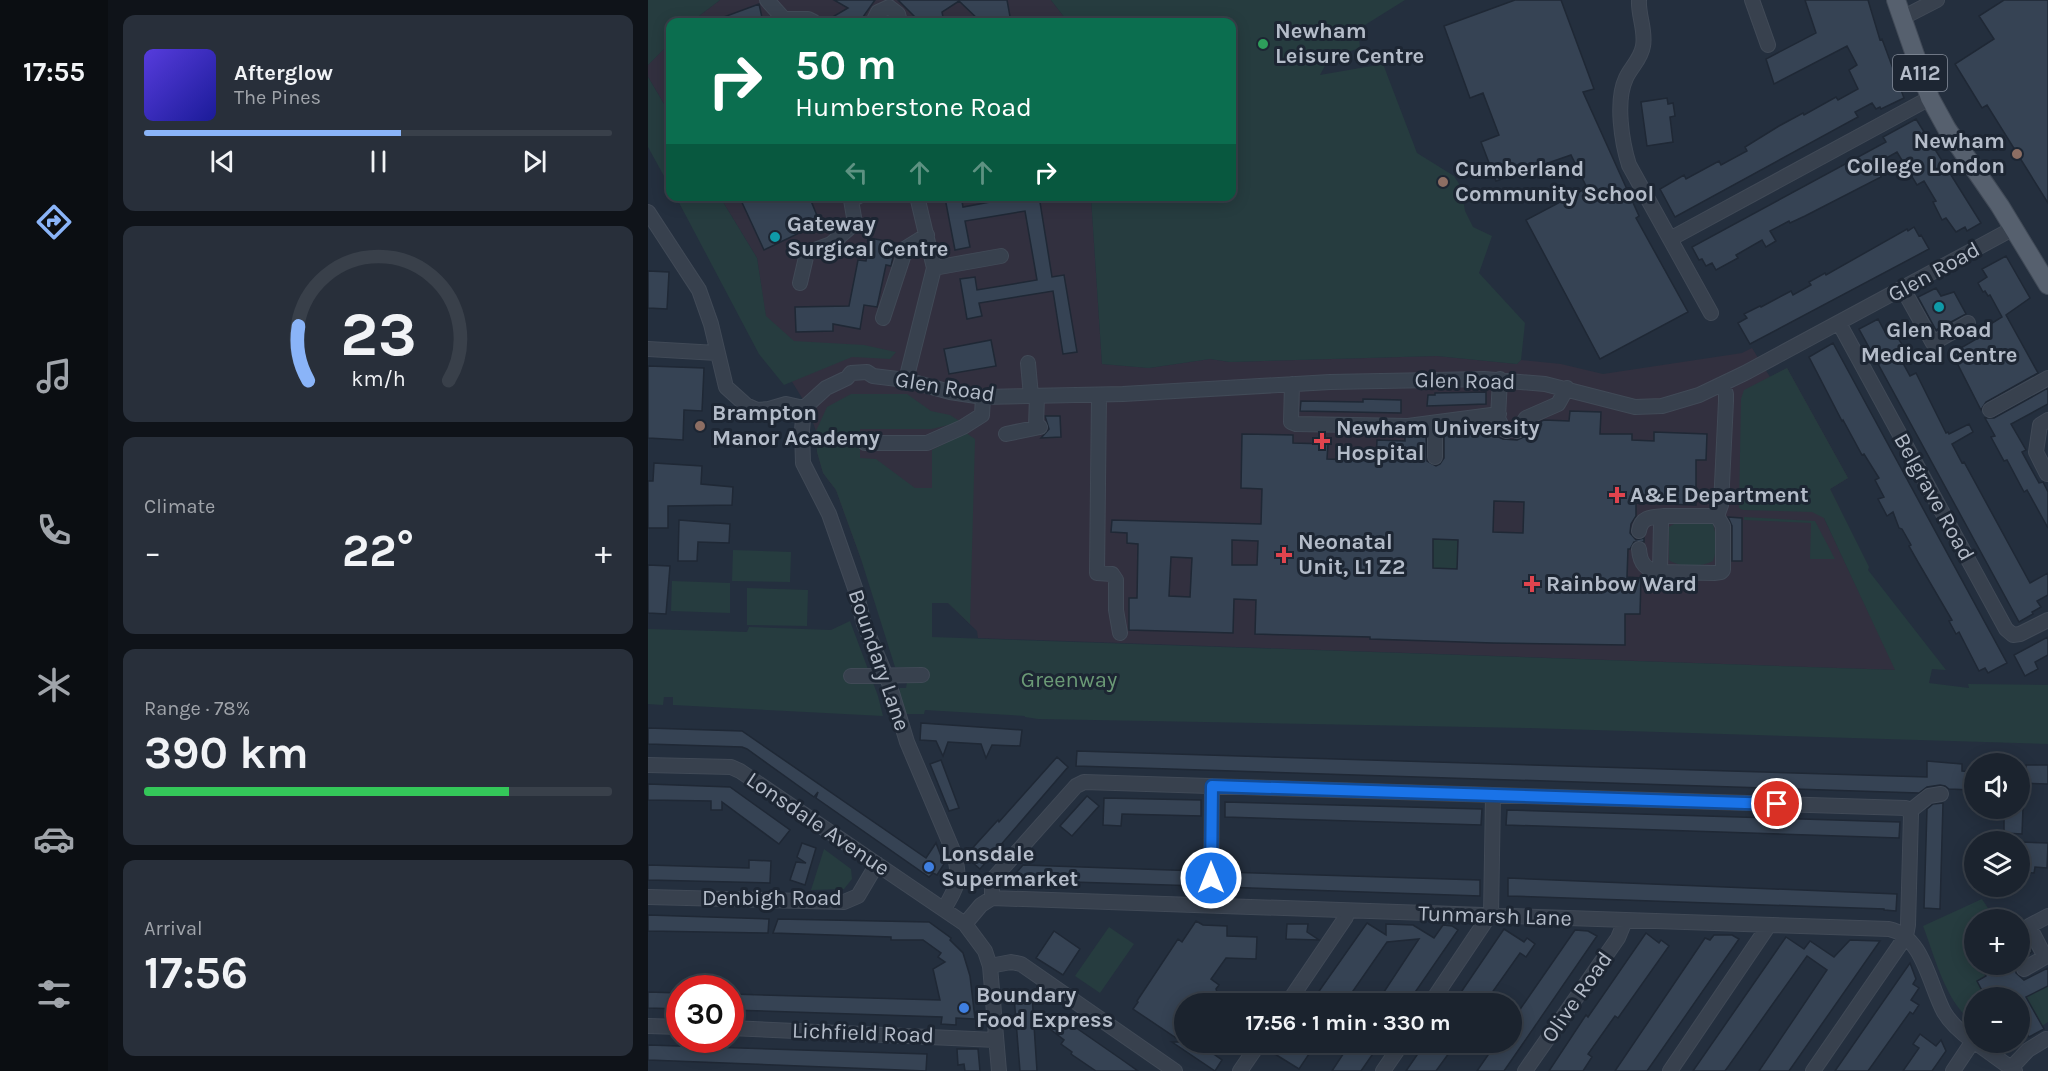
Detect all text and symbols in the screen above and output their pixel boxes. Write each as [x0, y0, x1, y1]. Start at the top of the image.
place label: Newham Leisure Centre [1275, 18, 1424, 69]
marker: Newham Leisure Centre [1256, 37, 1270, 51]
text: 50 m [795, 40, 897, 90]
icon: right [696, 42, 774, 120]
road number: A112 [1893, 55, 1947, 91]
text: 17:55 [23, 56, 85, 88]
text: Afterglow [234, 60, 333, 86]
text: The Pines [234, 86, 321, 109]
text: Humberstone Road [795, 91, 1032, 123]
place label: Newham College London [1847, 128, 2005, 179]
icon: previous [206, 145, 239, 178]
icon: pause [362, 145, 395, 178]
icon: next [518, 145, 551, 178]
marker: Newham College London [2010, 147, 2024, 161]
icon: left [840, 156, 873, 189]
icon: ahead [903, 156, 936, 189]
icon: ahead [966, 156, 999, 189]
icon: right [1029, 156, 1062, 189]
place label: Cumberland Community School [1455, 156, 1654, 207]
marker: Cumberland Community School [1436, 175, 1450, 189]
icon: directions [33, 201, 75, 243]
place label: Gateway Surgical Centre [787, 211, 948, 262]
marker: Gateway Surgical Centre [768, 230, 782, 244]
street label: Glen Road [1884, 236, 1984, 308]
text: 23 [340, 298, 416, 371]
marker: Glen Road Medical Centre [1932, 300, 1946, 314]
place label: Glen Road Medical Centre [1861, 317, 2017, 368]
icon: music [33, 355, 75, 397]
street label: Glen Road [893, 366, 997, 408]
text: km/h [351, 367, 405, 392]
street label: Glen Road [1414, 367, 1516, 395]
place label: Brampton Manor Academy [712, 400, 880, 451]
place label: Newham University Hospital [1336, 415, 1540, 466]
marker: Brampton Manor Academy [693, 419, 707, 433]
street label: Belgrave Road [1888, 429, 1980, 565]
marker: Newham University Hospital [1313, 432, 1331, 450]
place label: A&E Department [1630, 482, 1809, 508]
marker: A&E Department [1608, 486, 1626, 504]
text: Climate [144, 495, 215, 518]
icon: phone [33, 509, 75, 551]
text: 22° [342, 525, 414, 577]
place label: Neonatal Unit, L1 Z2 [1298, 529, 1405, 580]
text: − [144, 533, 161, 571]
text: + [595, 533, 612, 571]
marker: Neonatal Unit, L1 Z2 [1275, 546, 1293, 564]
place label: Rainbow Ward [1546, 571, 1697, 597]
marker: Rainbow Ward [1523, 575, 1541, 593]
street label: Boundary Lane [843, 586, 915, 734]
icon: climate [33, 664, 75, 706]
park label: Greenway [1021, 667, 1117, 693]
text: Range · 78% [144, 697, 250, 720]
text: 390 km [144, 727, 309, 779]
map controls [1964, 753, 2030, 1053]
button: sound [1964, 753, 2030, 819]
street label: Lonsdale Avenue [741, 766, 895, 882]
pin [1751, 778, 1802, 829]
icon: arrive [1760, 787, 1793, 820]
icon: car [33, 818, 75, 860]
button: layers [1964, 831, 2030, 897]
place label: Lonsdale Supermarket [941, 841, 1079, 892]
position arrow [1179, 846, 1243, 910]
marker: Lonsdale Supermarket [922, 860, 936, 874]
street label: Denbigh Road [702, 885, 842, 911]
street label: Tunmarsh Lane [1418, 900, 1572, 932]
button: + [1964, 909, 2030, 975]
text: Arrival [144, 917, 203, 940]
street label: Olive Road [1536, 946, 1618, 1048]
text: 17:56 [144, 947, 248, 999]
icon: filters [33, 973, 75, 1015]
speed limit sign: 30 [666, 975, 744, 1053]
place label: Boundary Food Express [976, 982, 1113, 1033]
button: − [1964, 987, 2030, 1053]
marker: Boundary Food Express [957, 1001, 971, 1015]
text: 17:56 · 1 min · 330 m [1245, 1010, 1451, 1036]
street label: Lichfield Road [792, 1018, 934, 1048]

